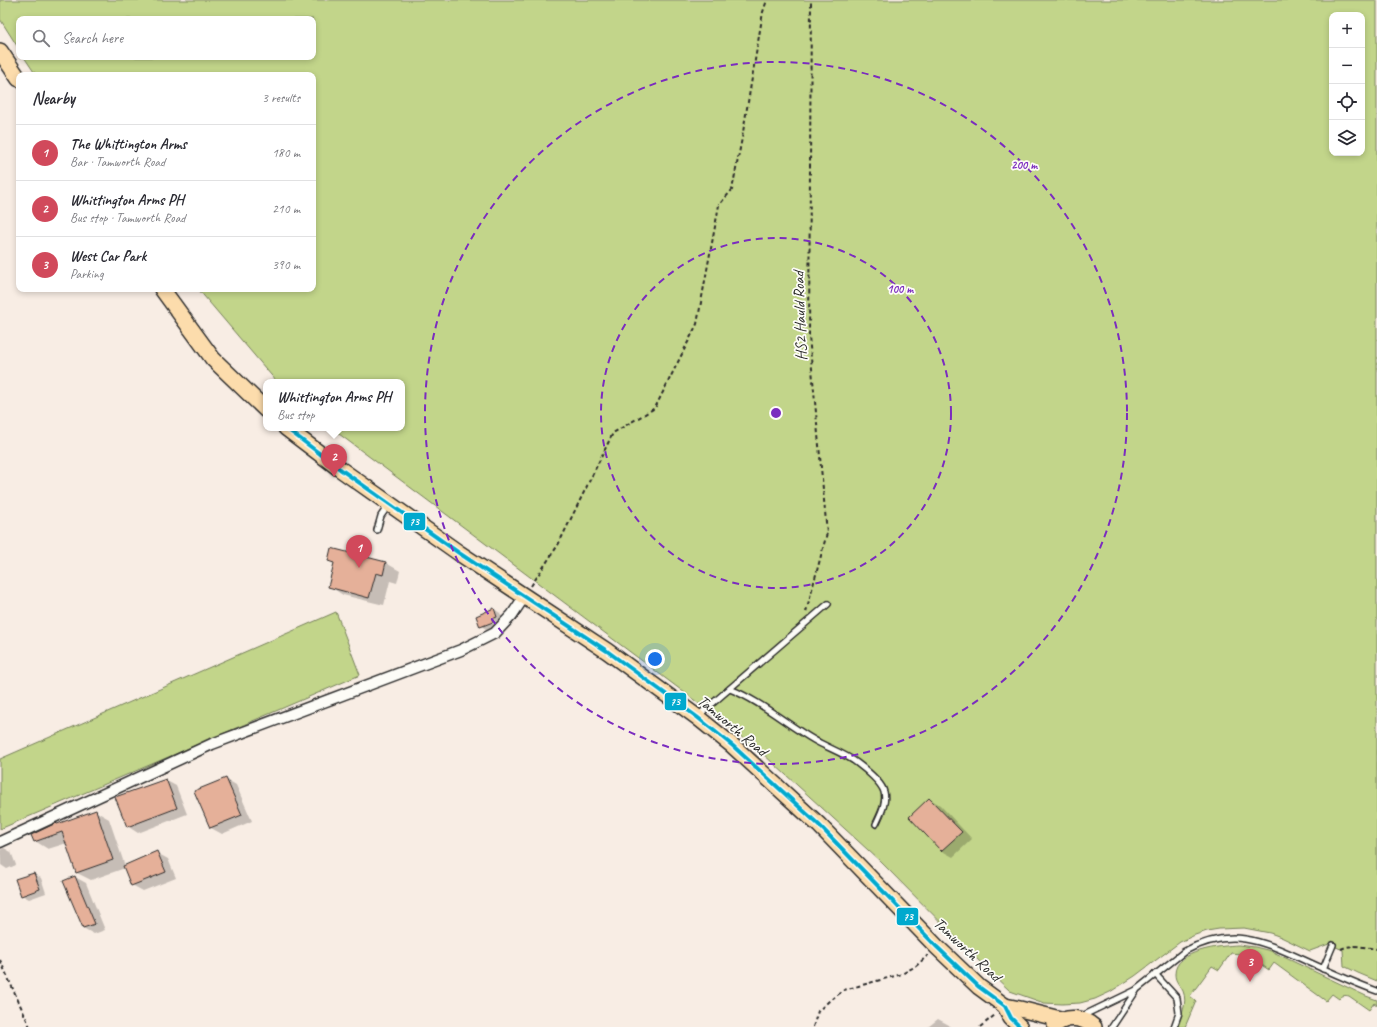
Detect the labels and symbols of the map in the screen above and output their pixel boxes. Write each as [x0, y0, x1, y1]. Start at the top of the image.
text: 200 m [1011, 157, 1038, 173]
street label: HS2 Hauld Road [788, 268, 812, 361]
text: 100 m [887, 281, 914, 297]
centre of rings [769, 406, 783, 420]
pin: 2 [321, 444, 347, 477]
line badge: 73 [403, 512, 426, 531]
text: 73 [409, 514, 420, 528]
pin: 1 [346, 535, 372, 568]
your location [645, 649, 665, 669]
street label: Tamworth Road [693, 691, 774, 763]
line badge: 73 [664, 692, 687, 711]
text: 73 [670, 694, 681, 708]
line badge: 73 [896, 907, 919, 926]
text: 73 [903, 909, 914, 923]
street label: Tamworth Road [929, 913, 1007, 988]
pin: 3 [1237, 949, 1263, 982]

